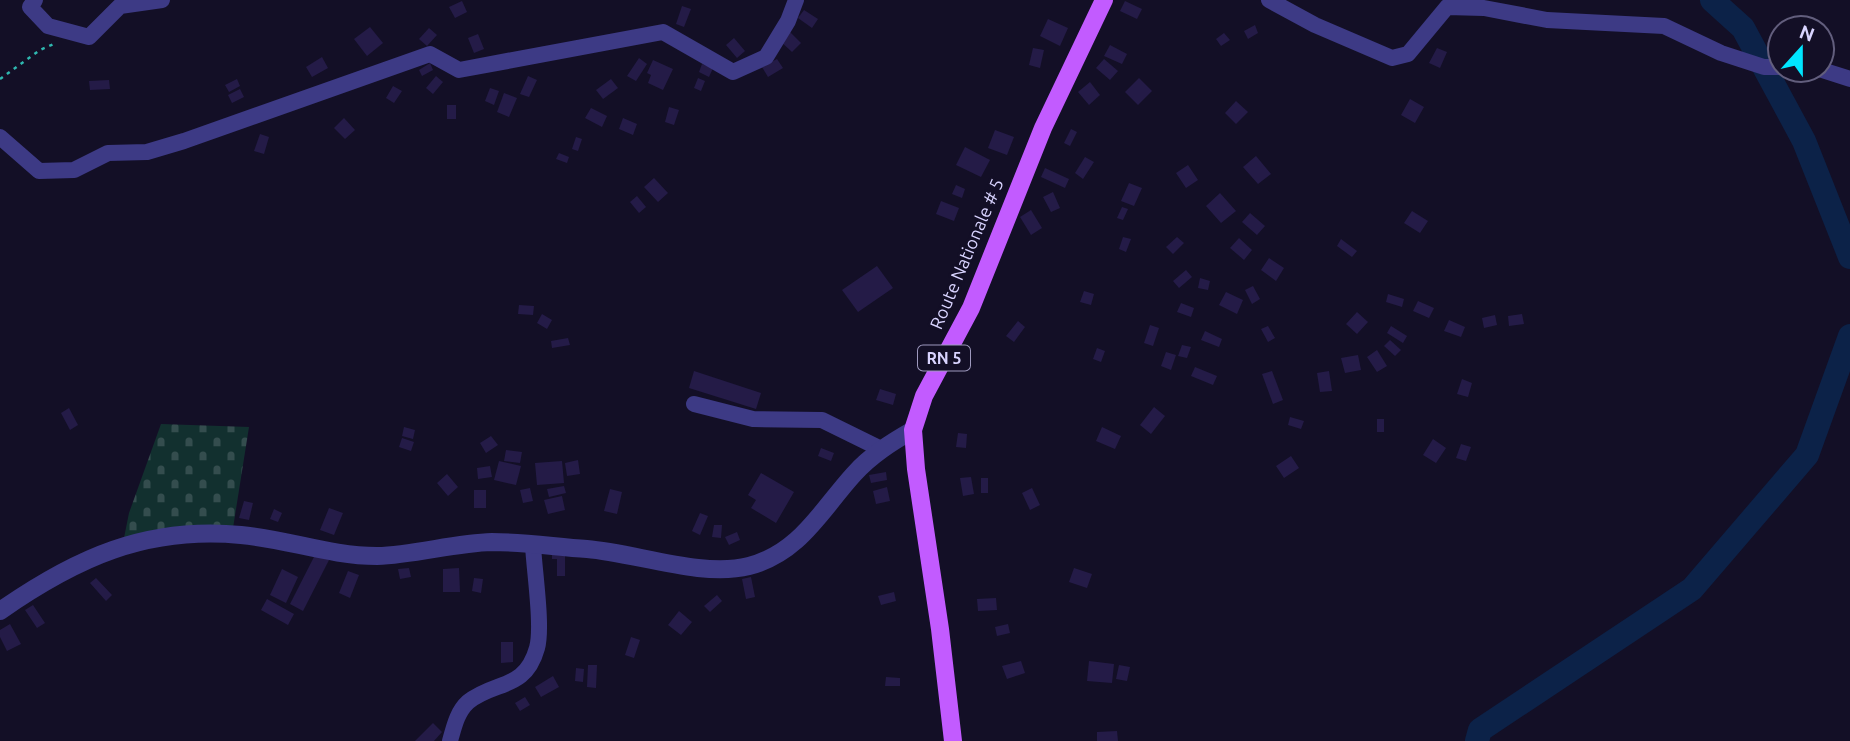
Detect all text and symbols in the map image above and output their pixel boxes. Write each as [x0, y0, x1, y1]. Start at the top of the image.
north arrow [1766, 14, 1836, 84]
text: N [1797, 20, 1818, 46]
street label: Route Nationale # 5 [925, 175, 1007, 332]
road number: RN 5 [918, 346, 970, 370]

